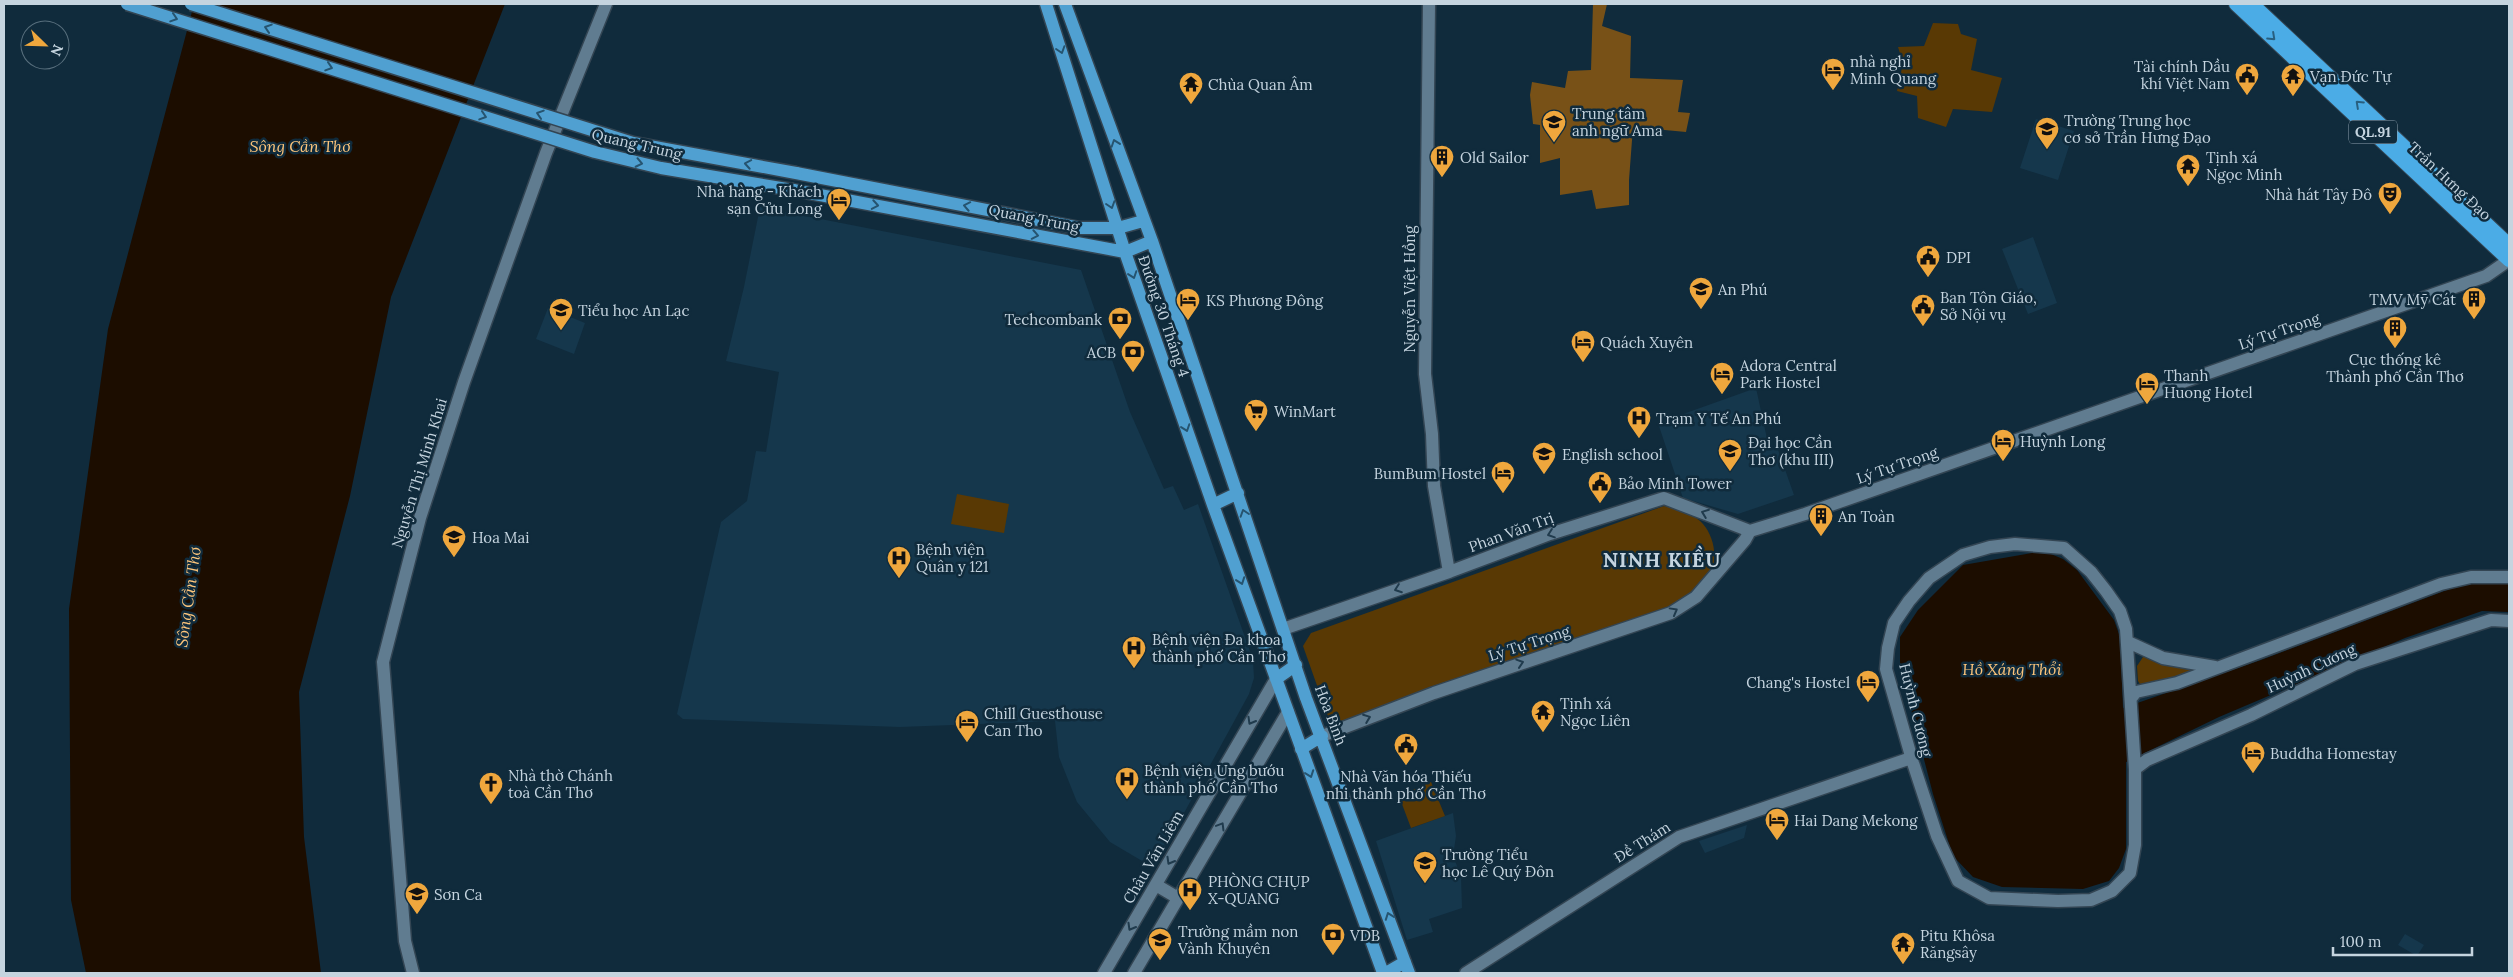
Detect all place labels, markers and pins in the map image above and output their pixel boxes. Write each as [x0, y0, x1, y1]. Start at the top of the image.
place label: nhà nghỉ Minh Quang [1850, 52, 1937, 88]
hotel icon: nhà nghỉ Minh Quang [1820, 57, 1846, 91]
place label: Tài chính Dầu khí Việt Nam [2134, 57, 2230, 93]
public building icon: Tài chính Dầu khí Việt Nam [2234, 62, 2260, 96]
temple icon: Vạn Đức Tự [2280, 63, 2306, 97]
place label: Vạn Đức Tự [2309, 67, 2392, 86]
temple icon: Chùa Quan Âm [1178, 71, 1204, 105]
place label: Chùa Quan Âm [1208, 75, 1313, 94]
place label: Trung tâm anh ngữ Ama [1572, 104, 1663, 140]
school or university icon: Trung tâm anh ngữ Ama [1541, 109, 1567, 143]
place label: Trường Trung học cơ sở Trần Hưng Đạo [2064, 111, 2211, 147]
school or university icon: Trường Trung học cơ sở Trần Hưng Đạo [2034, 116, 2060, 150]
building icon: Old Sailor [1429, 144, 1455, 178]
place label: Old Sailor [1460, 148, 1529, 167]
place label: Tịnh xá Ngọc Minh [2206, 148, 2282, 184]
temple icon: Tịnh xá Ngọc Minh [2175, 153, 2201, 187]
theatre icon: Nhà hát Tây Đô [2377, 181, 2403, 215]
place label: Nhà hàng - Khách sạn Cửu Long [697, 182, 823, 218]
place label: Nhà hát Tây Đô [2265, 185, 2372, 204]
hotel icon: Nhà hàng - Khách sạn Cửu Long [826, 187, 852, 221]
public building icon: DPI [1915, 244, 1941, 278]
place label: DPI [1946, 248, 1971, 267]
school or university icon: An Phú [1688, 276, 1714, 310]
place label: An Phú [1717, 280, 1767, 299]
building icon: TMV Mỹ Cát [2461, 286, 2487, 320]
hotel icon: KS Phương Đông [1175, 287, 1201, 321]
place label: Ban Tôn Giáo, Sở Nội vụ [1940, 288, 2037, 324]
place label: TMV Mỹ Cát [2369, 290, 2456, 309]
place label: KS Phương Đông [1206, 291, 1324, 310]
public building icon: Ban Tôn Giáo, Sở Nội vụ [1910, 293, 1936, 327]
school or university icon: Tiểu học An Lạc [548, 297, 574, 331]
place label: Tiểu học An Lạc [578, 301, 689, 320]
bank icon: Techcombank [1107, 306, 1133, 340]
place label: Techcombank [1004, 310, 1102, 329]
building icon: Cục thống kê Thành phố Cần Thơ [2382, 315, 2408, 349]
hotel icon: Quách Xuyên [1570, 329, 1596, 363]
place label: Quách Xuyên [1600, 333, 1693, 352]
bank icon: ACB [1120, 339, 1146, 373]
place label: ACB [1086, 343, 1116, 362]
place label: Cục thống kê Thành phố Cần Thơ [2326, 350, 2464, 386]
place label: Adora Central Park Hostel [1739, 356, 1837, 392]
hotel icon: Adora Central Park Hostel [1709, 361, 1735, 395]
place label: Thanh Huong Hotel [2164, 366, 2253, 402]
hotel icon: Thanh Huong Hotel [2134, 371, 2160, 405]
supermarket icon: WinMart [1243, 398, 1269, 432]
place label: WinMart [1274, 402, 1336, 421]
hospital icon: Trạm Y Tế An Phú [1626, 405, 1652, 439]
place label: Trạm Y Tế An Phú [1656, 409, 1782, 428]
hotel icon: Huỳnh Long [1990, 428, 2016, 462]
place label: Huỳnh Long [2020, 432, 2106, 451]
place label: Đại học Cần Thơ (khu III) [1748, 433, 1834, 470]
school or university icon: Đại học Cần Thơ (khu III) [1717, 438, 1743, 472]
school or university icon: English school [1531, 441, 1557, 475]
place label: English school [1562, 445, 1663, 464]
hotel icon: BumBum Hostel [1490, 460, 1516, 494]
place label: BumBum Hostel [1374, 464, 1486, 483]
public building icon: Bảo Minh Tower [1587, 470, 1613, 504]
place label: Bảo Minh Tower [1618, 474, 1732, 493]
building icon: An Toàn [1808, 503, 1834, 537]
place label: An Toàn [1837, 507, 1895, 526]
school or university icon: Hoa Mai [441, 524, 467, 558]
place label: Hoa Mai [472, 528, 530, 547]
place label: Bệnh viện Quân y 121 [916, 540, 989, 576]
hospital icon: Bệnh viện Quân y 121 [886, 545, 912, 579]
place label: Bệnh viện Đa khoa thành phố Cần Thơ [1152, 630, 1286, 666]
hospital icon: Bệnh viện Đa khoa thành phố Cần Thơ [1121, 635, 1147, 669]
hotel icon: Chang's Hostel [1855, 669, 1881, 703]
place label: Chang's Hostel [1746, 673, 1850, 692]
place label: Tịnh xá Ngọc Liên [1560, 694, 1630, 730]
temple icon: Tịnh xá Ngọc Liên [1530, 699, 1556, 733]
place label: Chill Guesthouse Can Tho [984, 704, 1103, 740]
hotel icon: Chill Guesthouse Can Tho [954, 709, 980, 743]
public building icon: Nhà Văn hóa Thiếu nhi thành phố Cần Thơ [1393, 732, 1419, 766]
hotel icon: Buddha Homestay [2240, 740, 2266, 774]
place label: Buddha Homestay [2270, 744, 2397, 763]
place label: Bệnh viện Ung bướu thành phố Cần Thơ [1144, 761, 1285, 797]
place label: Nhà thờ Chánh toà Cần Thơ [508, 766, 613, 802]
hospital icon: Bệnh viện Ung bướu thành phố Cần Thơ [1114, 766, 1140, 800]
place label: Nhà Văn hóa Thiếu nhi thành phố Cần Thơ [1326, 767, 1486, 803]
church icon: Nhà thờ Chánh toà Cần Thơ [478, 771, 504, 805]
hotel icon: Hai Dang Mekong [1764, 807, 1790, 841]
place label: Hai Dang Mekong [1794, 811, 1918, 830]
place label: Trường Tiểu học Lê Quý Đôn [1442, 845, 1554, 881]
school or university icon: Trường Tiểu học Lê Quý Đôn [1412, 850, 1438, 884]
place label: PHÒNG CHỤP X-QUANG [1208, 872, 1310, 908]
hospital icon: PHÒNG CHỤP X-QUANG [1177, 877, 1203, 911]
school or university icon: Sơn Ca [404, 881, 430, 915]
place label: Sơn Ca [434, 885, 483, 904]
place label: Trường mầm non Vành Khuyên [1177, 922, 1298, 958]
bank icon: VDB [1320, 922, 1346, 956]
place label: VDB [1349, 926, 1380, 945]
place label: Pitu Khôsa Răngsây [1920, 926, 1995, 962]
school or university icon: Trường mầm non Vành Khuyên [1147, 927, 1173, 961]
temple icon: Pitu Khôsa Răngsây [1890, 931, 1916, 965]

